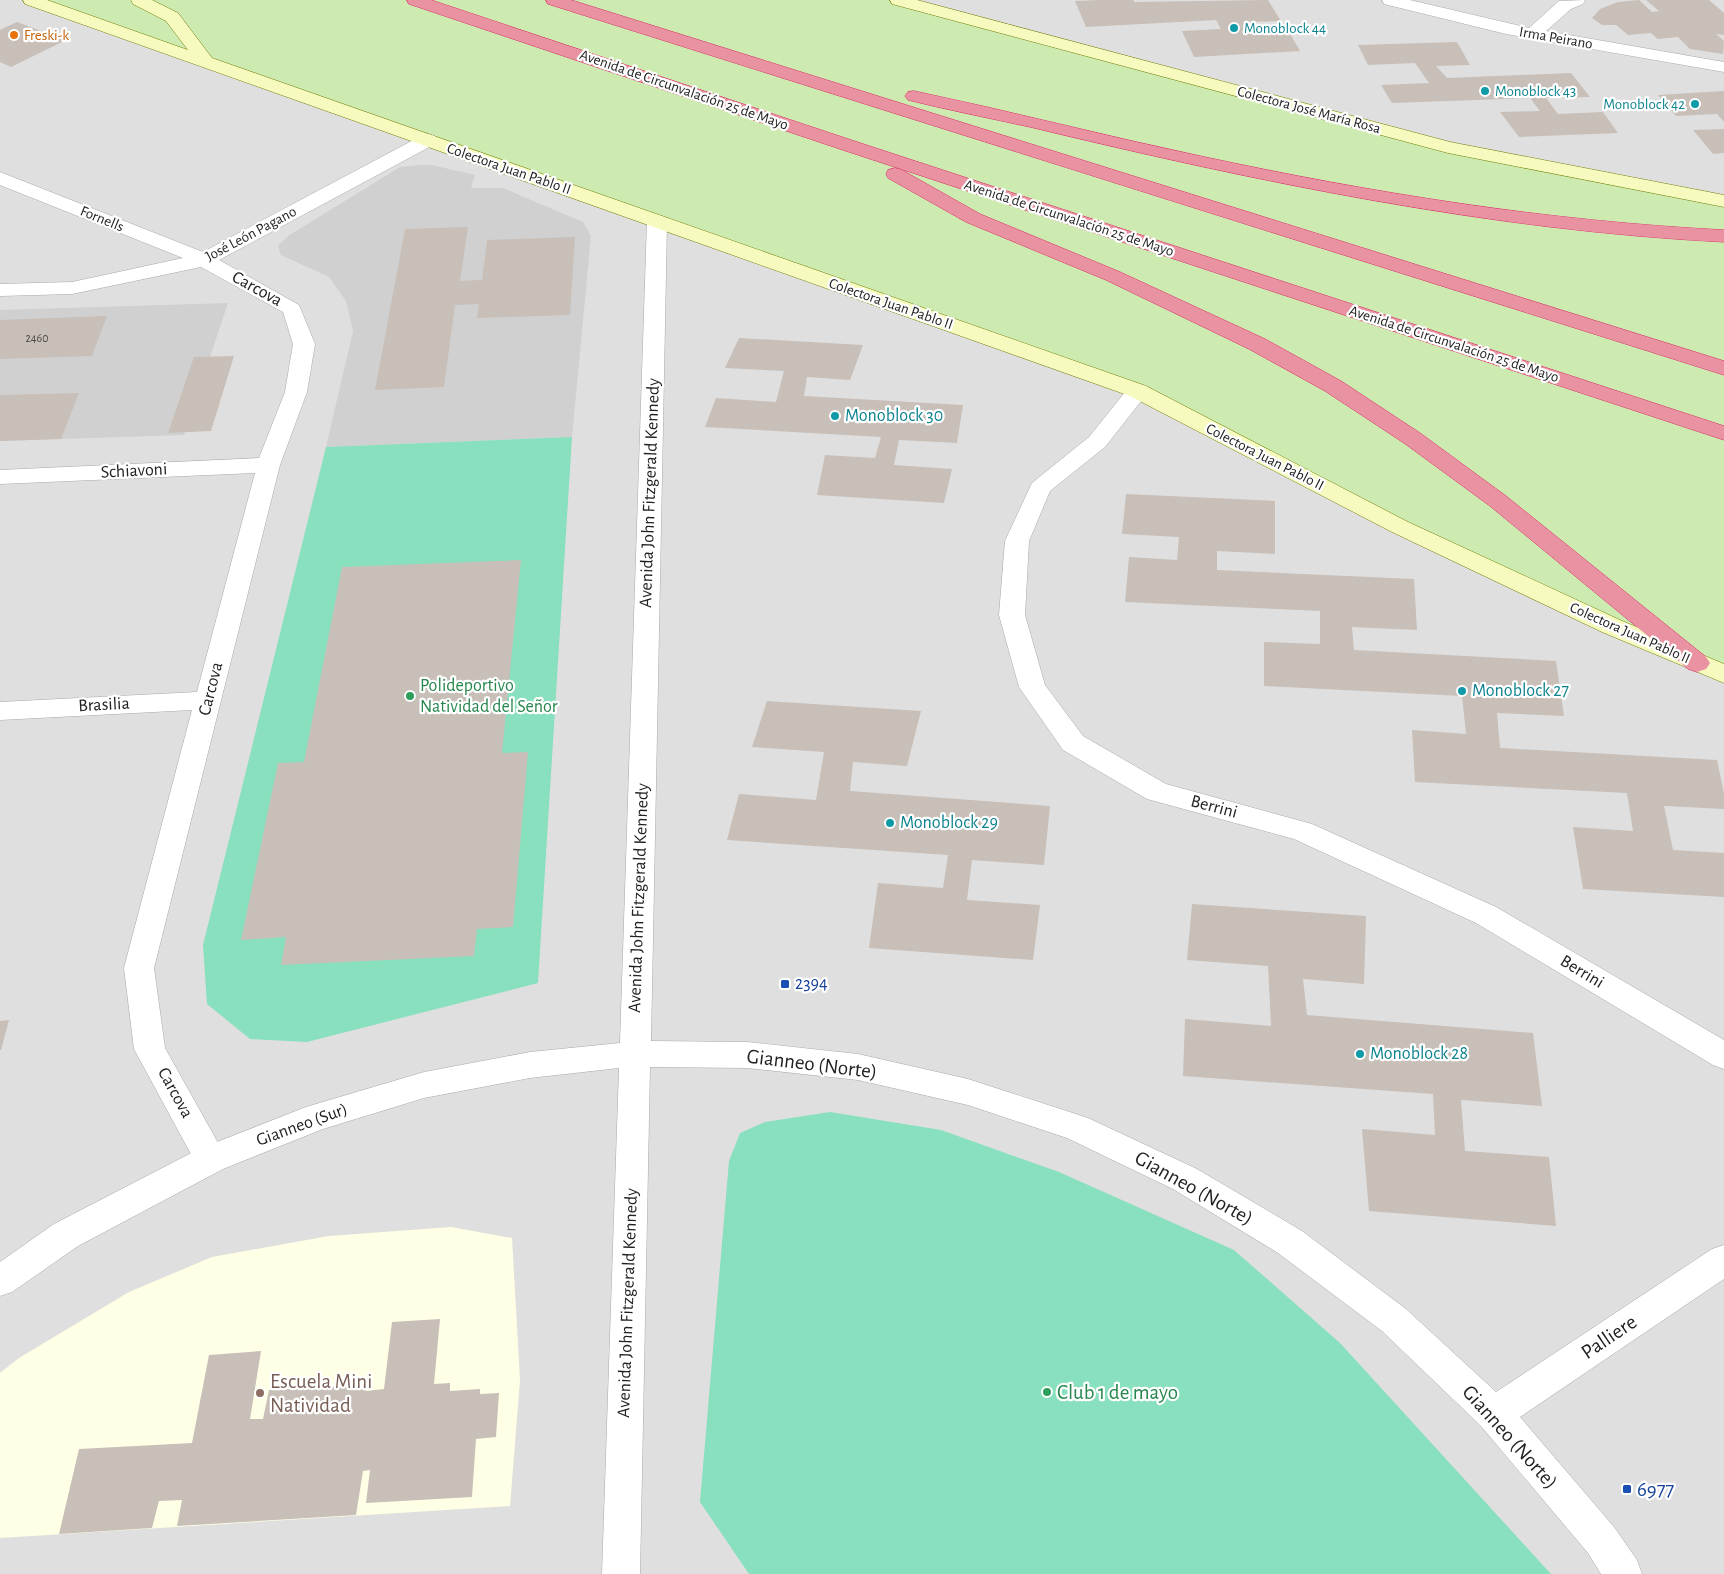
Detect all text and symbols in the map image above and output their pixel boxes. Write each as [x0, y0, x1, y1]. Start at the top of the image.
place label: Monoblock 44 [1244, 21, 1326, 36]
marker: Monoblock 44 [1228, 22, 1240, 34]
street label: Irma Peirano [1518, 24, 1594, 52]
place label: Freski-k [24, 28, 69, 43]
marker: Freski-k [8, 29, 20, 41]
street label: Avenida de Circunvalación 25 de Mayo [578, 47, 790, 133]
street label: Colectora José María Rosa [1236, 84, 1382, 136]
place label: Monoblock 43 [1495, 84, 1576, 99]
marker: Monoblock 43 [1479, 85, 1491, 97]
place label: Monoblock 42 [1603, 97, 1685, 112]
marker: Monoblock 42 [1689, 98, 1701, 110]
street label: Colectora Juan Pablo II [445, 141, 573, 197]
street label: Avenida de Circunvalación 25 de Mayo [962, 177, 1176, 259]
street label: Fornells [78, 203, 126, 235]
street label: José León Pagano [203, 204, 299, 264]
street label: Carcova [229, 268, 285, 310]
street label: Colectora Juan Pablo II [827, 276, 955, 332]
street label: Avenida de Circunvalación 25 de Mayo [1347, 303, 1561, 385]
house number: 2460 [25, 332, 49, 344]
street label: Avenida John Fitzgerald Kennedy [637, 377, 663, 608]
place label: Monoblock 30 [845, 407, 943, 425]
marker: Monoblock 30 [829, 410, 841, 422]
street label: Colectora Juan Pablo II [1204, 421, 1326, 493]
street label: Schiavoni [100, 460, 168, 482]
street label: Colectora Juan Pablo II [1568, 600, 1692, 666]
street label: Carcova [196, 660, 226, 718]
place label: Polideportivo Natividad del Señor [420, 677, 558, 716]
place label: Monoblock 27 [1472, 682, 1569, 700]
marker: Monoblock 27 [1456, 685, 1468, 697]
marker: Polideportivo Natividad del Señor [404, 690, 416, 702]
street label: Brasilia [78, 695, 130, 715]
street label: Avenida John Fitzgerald Kennedy [626, 782, 652, 1013]
street label: Berrini [1189, 792, 1239, 822]
place label: Monoblock 29 [900, 814, 998, 832]
marker: Monoblock 29 [884, 817, 896, 829]
street label: Berrini [1557, 952, 1607, 992]
place label: 2394 [795, 975, 828, 993]
marker: 2394 [779, 978, 791, 990]
place label: Monoblock 28 [1370, 1045, 1468, 1063]
street label: Gianneo (Norte) [745, 1046, 879, 1082]
marker: Monoblock 28 [1354, 1048, 1366, 1060]
street label: Carcova [154, 1065, 196, 1121]
street label: Gianneo (Sur) [254, 1100, 350, 1150]
street label: Gianneo (Norte) [1131, 1147, 1257, 1229]
street label: Avenida John Fitzgerald Kennedy [615, 1187, 641, 1418]
street label: Palliere [1578, 1311, 1640, 1363]
place label: Escuela Mini Natividad [270, 1371, 372, 1416]
street label: Gianneo (Norte) [1458, 1381, 1562, 1493]
place label: Club 1 de mayo [1057, 1382, 1178, 1403]
marker: Club 1 de mayo [1041, 1386, 1053, 1398]
marker: Escuela Mini Natividad [254, 1387, 266, 1399]
place label: 6977 [1637, 1479, 1674, 1500]
marker: 6977 [1621, 1483, 1633, 1495]

